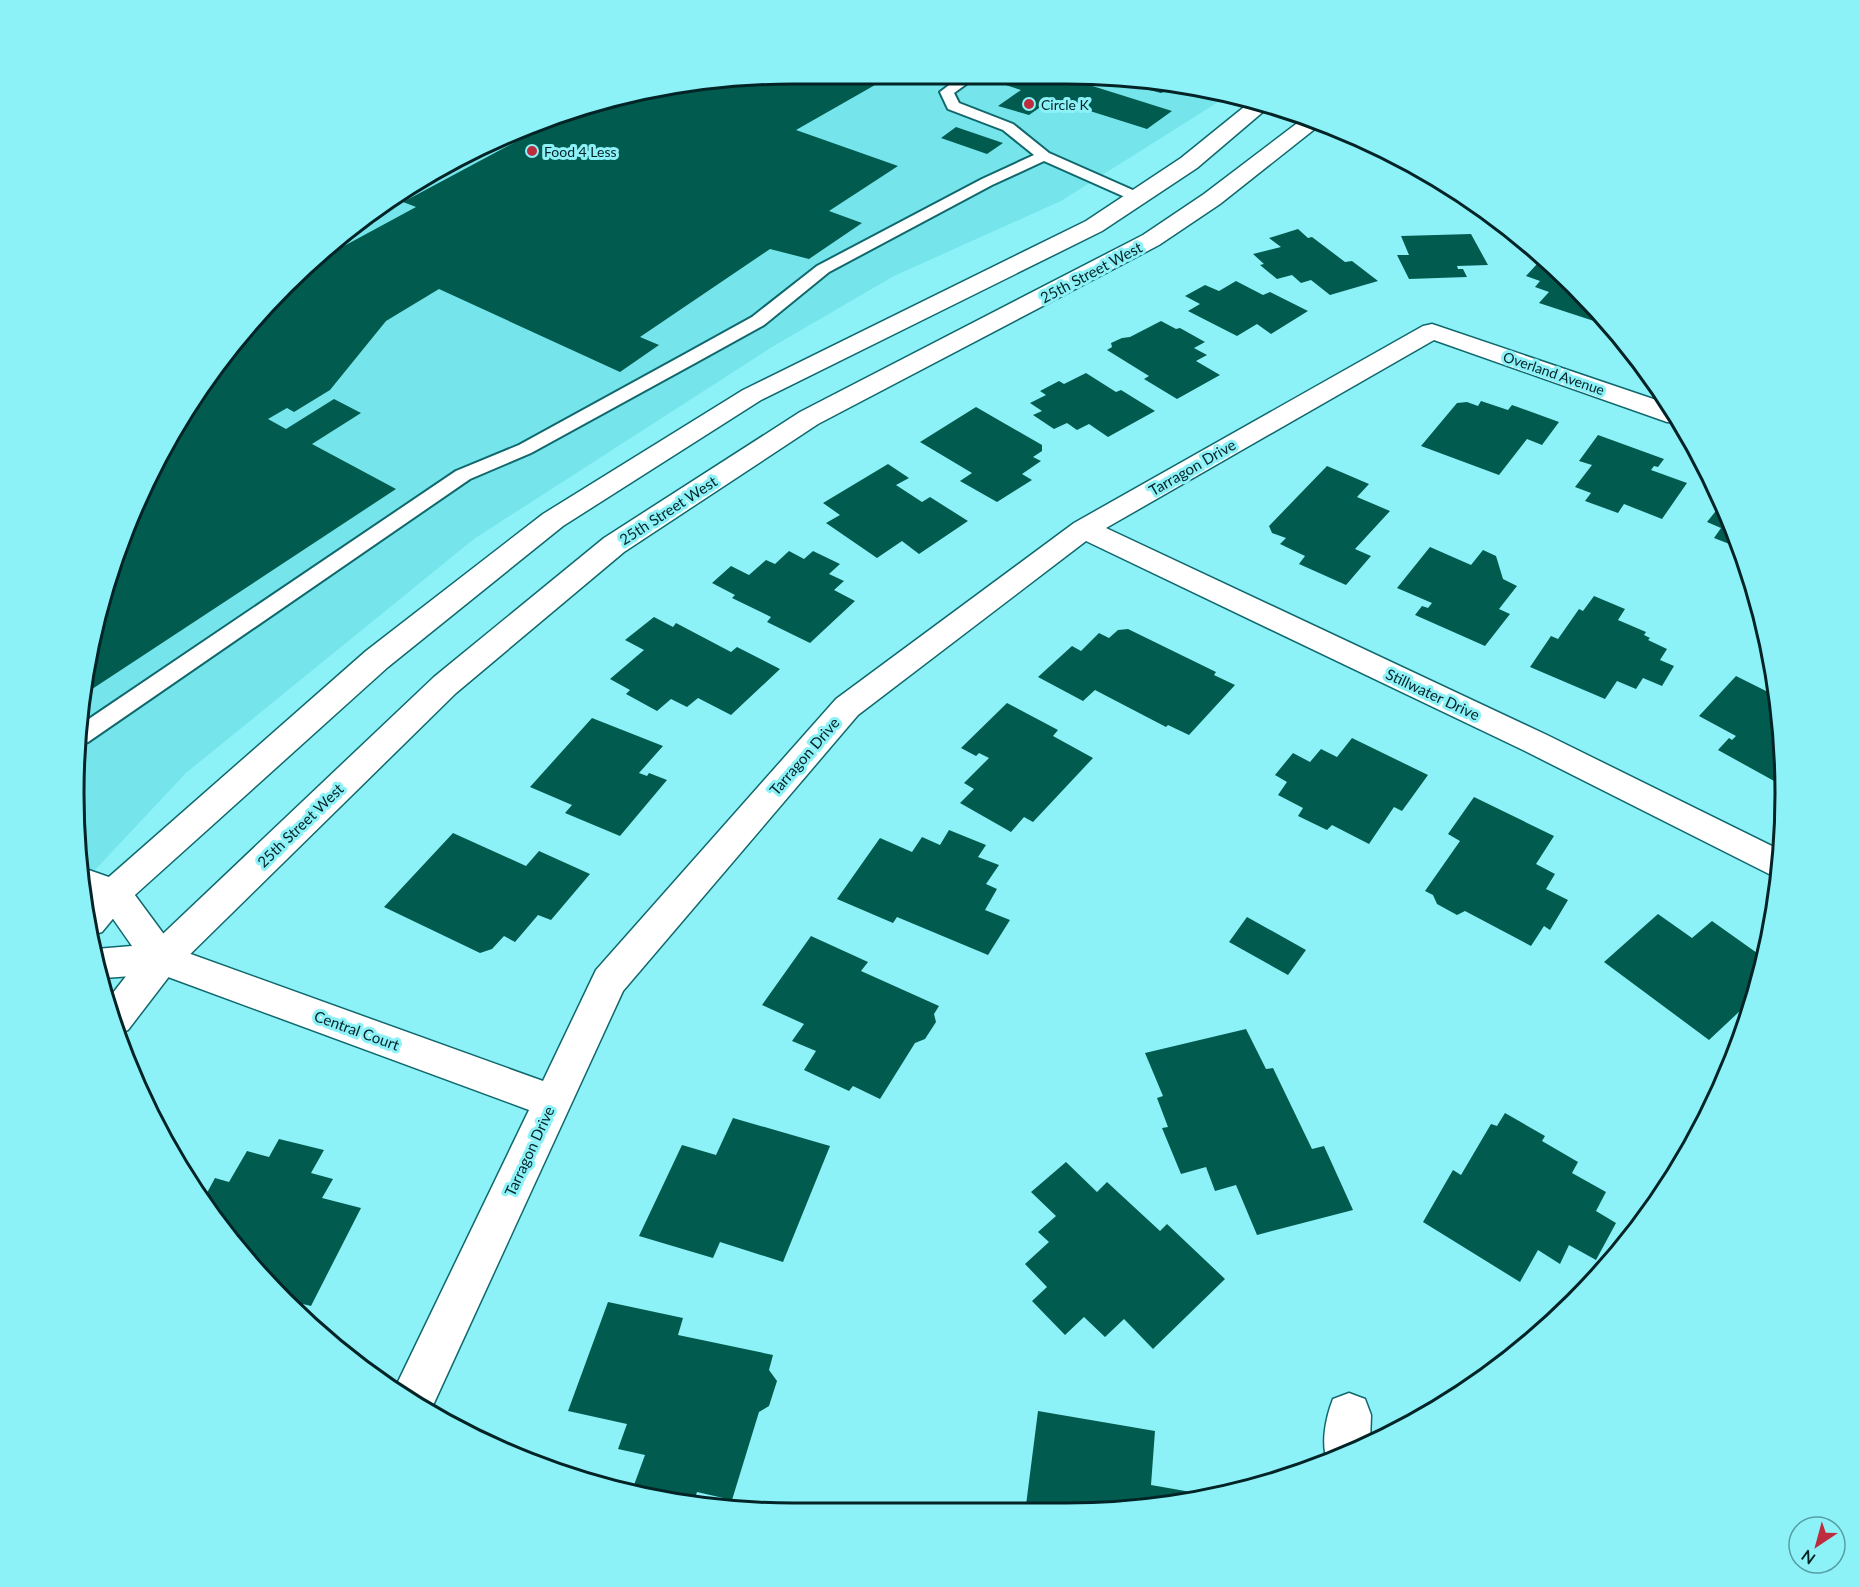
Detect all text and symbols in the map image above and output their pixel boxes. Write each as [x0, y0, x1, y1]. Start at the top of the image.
place label: Circle K [1041, 96, 1089, 113]
marker: Circle K [1022, 97, 1036, 111]
place label: Food 4 Less [544, 143, 617, 160]
marker: Food 4 Less [525, 144, 539, 158]
street label: 25th Street West [1037, 237, 1145, 306]
street label: Overland Avenue [1501, 348, 1607, 398]
street label: Tarragon Drive [1145, 435, 1239, 499]
street label: 25th Street West [616, 471, 721, 548]
street label: Stillwater Drive [1383, 664, 1483, 724]
street label: Tarragon Drive [765, 713, 843, 799]
street label: 25th Street West [253, 779, 347, 871]
street label: Central Court [312, 1006, 403, 1054]
street label: Tarragon Drive [500, 1103, 558, 1199]
north arrow [1787, 1515, 1847, 1575]
text: N [1797, 1546, 1818, 1569]

